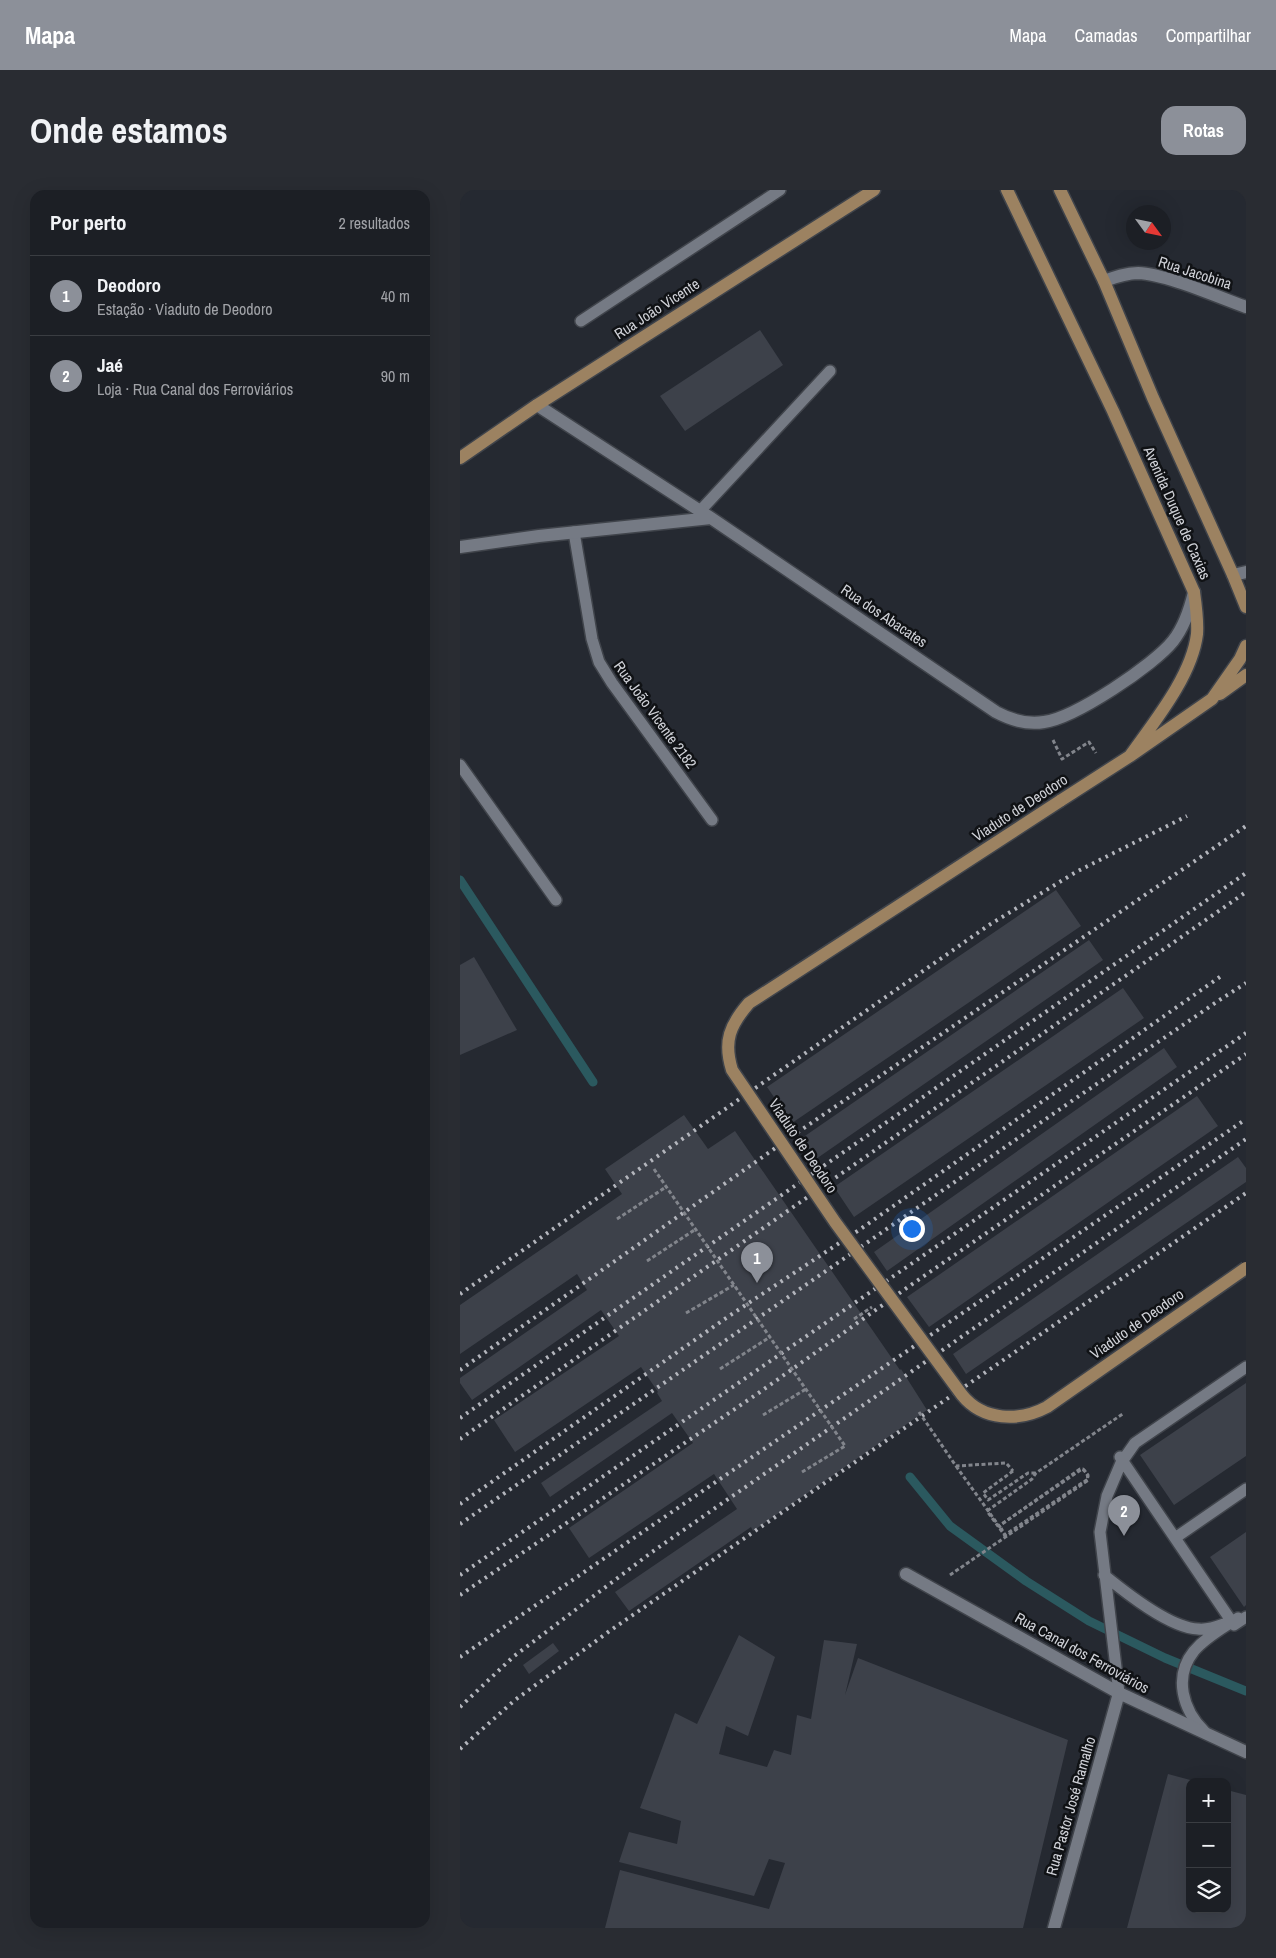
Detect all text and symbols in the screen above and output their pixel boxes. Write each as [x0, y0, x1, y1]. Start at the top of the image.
text: Mapa [25, 19, 75, 51]
text: Mapa [1010, 23, 1047, 48]
text: Camadas [1075, 23, 1138, 48]
text: Compartilhar [1166, 23, 1251, 48]
button: Rotas [1161, 106, 1246, 155]
text: Onde estamos [30, 107, 228, 154]
north arrow [1126, 205, 1171, 250]
text: Por perto [50, 208, 127, 237]
text: 2 resultados [339, 212, 410, 234]
street label: Rua Jacobina [1156, 251, 1235, 294]
text: Deodoro [97, 272, 161, 298]
street label: Rua João Vicente [610, 273, 703, 344]
text: 1 [62, 285, 70, 307]
text: 40 m [381, 285, 410, 307]
text: Estação · Viaduto de Deodoro [97, 298, 273, 320]
text: Jaé [97, 352, 123, 378]
text: 2 [62, 365, 70, 387]
text: 90 m [381, 365, 410, 387]
text: Loja · Rua Canal dos Ferroviários [97, 378, 293, 400]
street label: Avenida Duque de Caxias [1138, 442, 1216, 583]
street label: Rua dos Abacates [837, 579, 932, 652]
street label: Rua João Vicente 2182 [609, 657, 702, 773]
street label: Viaduto de Deodoro [968, 769, 1072, 846]
street label: Viaduto de Deodoro [764, 1094, 843, 1197]
your location [899, 1216, 925, 1242]
pin: 1 [741, 1242, 773, 1283]
street label: Viaduto de Deodoro [1086, 1283, 1188, 1364]
pin: 2 [1108, 1495, 1140, 1536]
street label: Rua Canal dos Ferroviários [1011, 1607, 1153, 1698]
street label: Rua Pastor José Ramalho [1041, 1734, 1100, 1878]
map controls [1186, 1778, 1231, 1913]
button: + [1186, 1778, 1231, 1823]
button: − [1186, 1823, 1231, 1868]
button: layers [1186, 1868, 1231, 1913]

